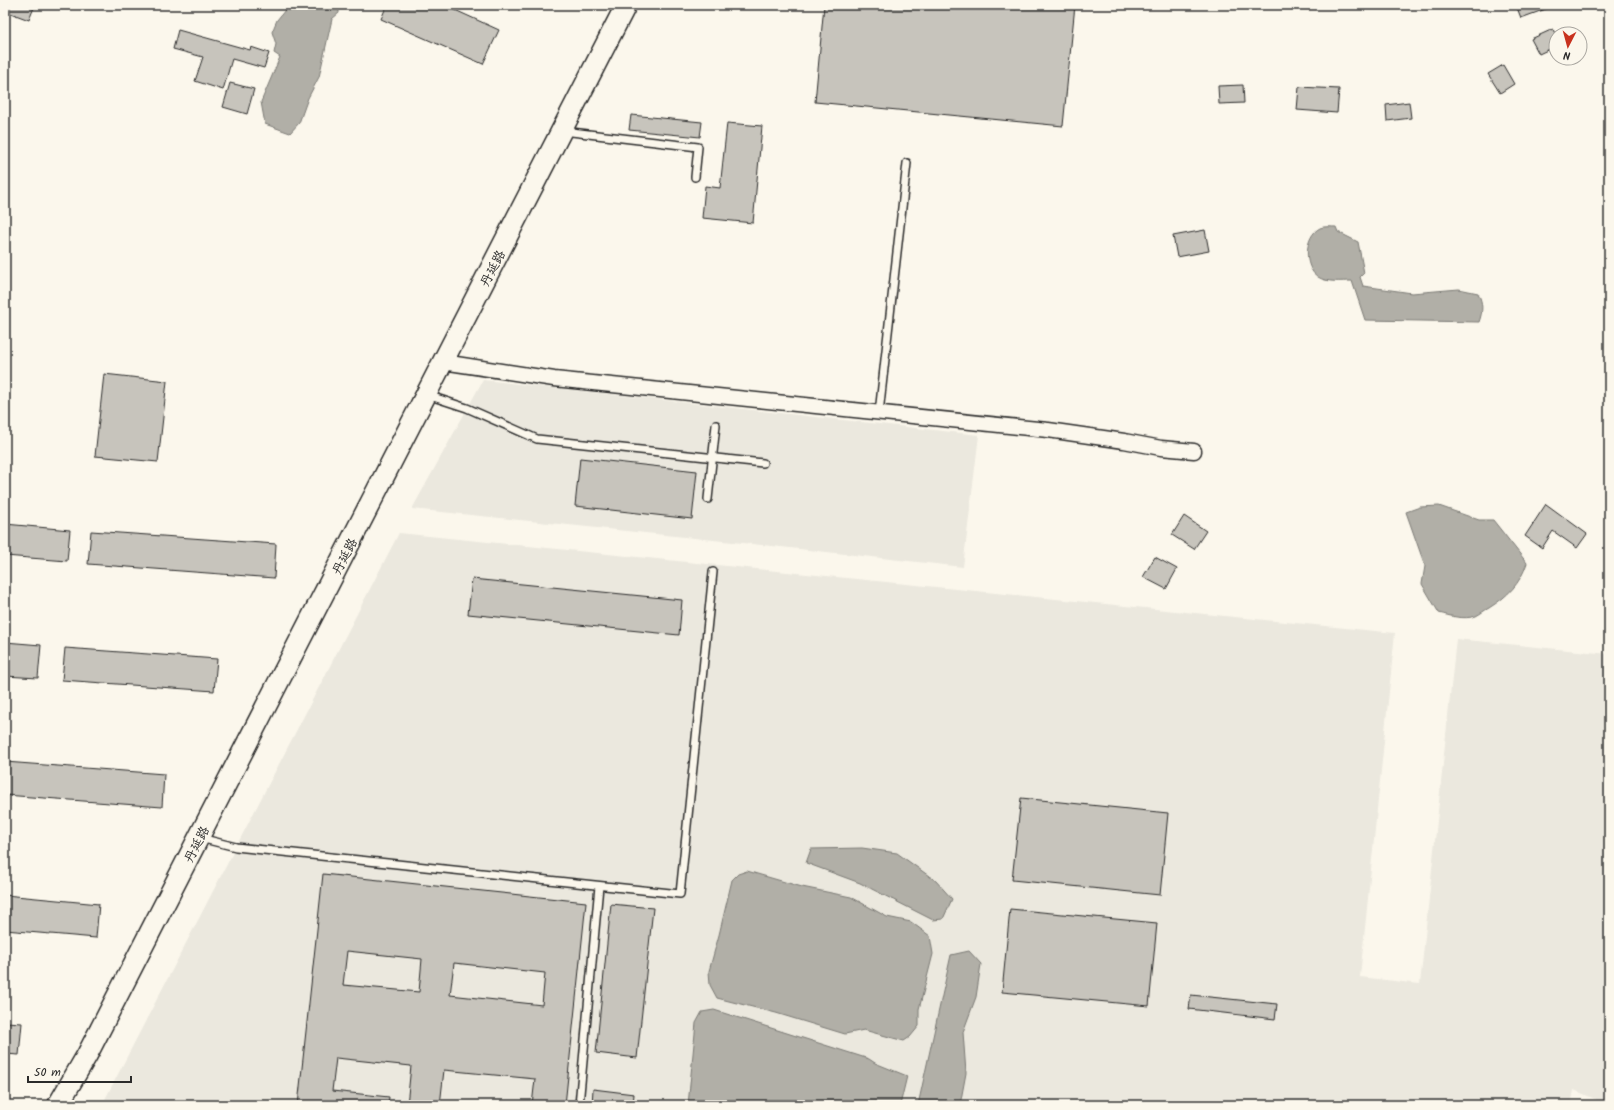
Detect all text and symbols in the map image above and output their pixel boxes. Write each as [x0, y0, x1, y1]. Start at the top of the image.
north arrow [1548, 26, 1588, 66]
text: N [1563, 46, 1571, 64]
street label: 丹延路 [475, 247, 512, 291]
street label: 丹延路 [327, 535, 364, 579]
street label: 丹延路 [179, 823, 216, 867]
scale bar [28, 1058, 131, 1084]
text: 50 m [34, 1063, 61, 1082]

